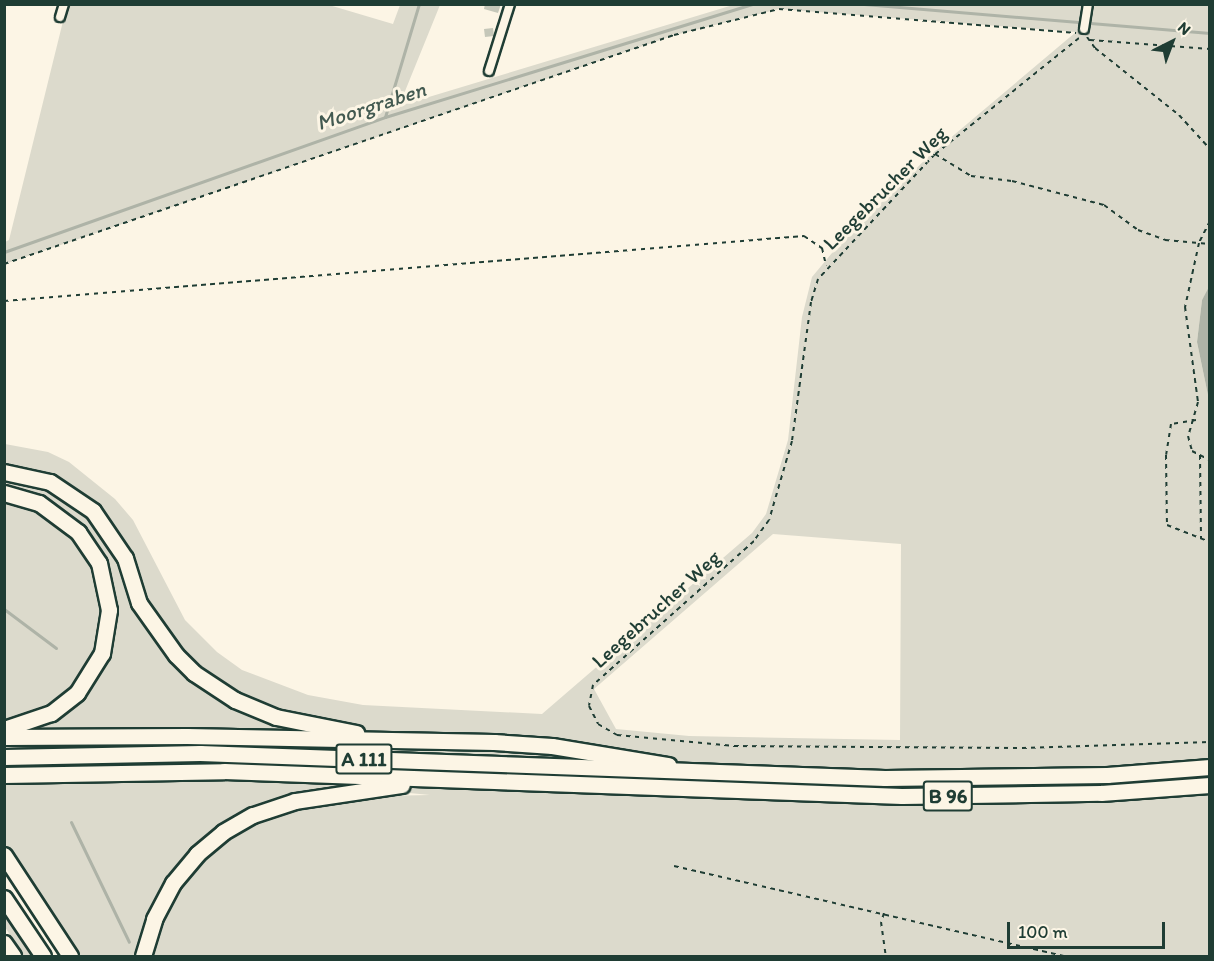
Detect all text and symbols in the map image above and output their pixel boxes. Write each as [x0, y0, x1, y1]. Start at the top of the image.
north arrow [1142, 12, 1202, 72]
text: N [1174, 18, 1195, 39]
water label: Moorgraben [313, 76, 429, 136]
street label: Leegebrucher Weg [818, 121, 952, 255]
street label: Leegebrucher Weg [587, 545, 725, 673]
road number: A 111 [334, 742, 394, 776]
road number: B 96 [922, 779, 974, 813]
scale bar [1010, 910, 1168, 948]
text: 100 m [1018, 921, 1068, 943]

